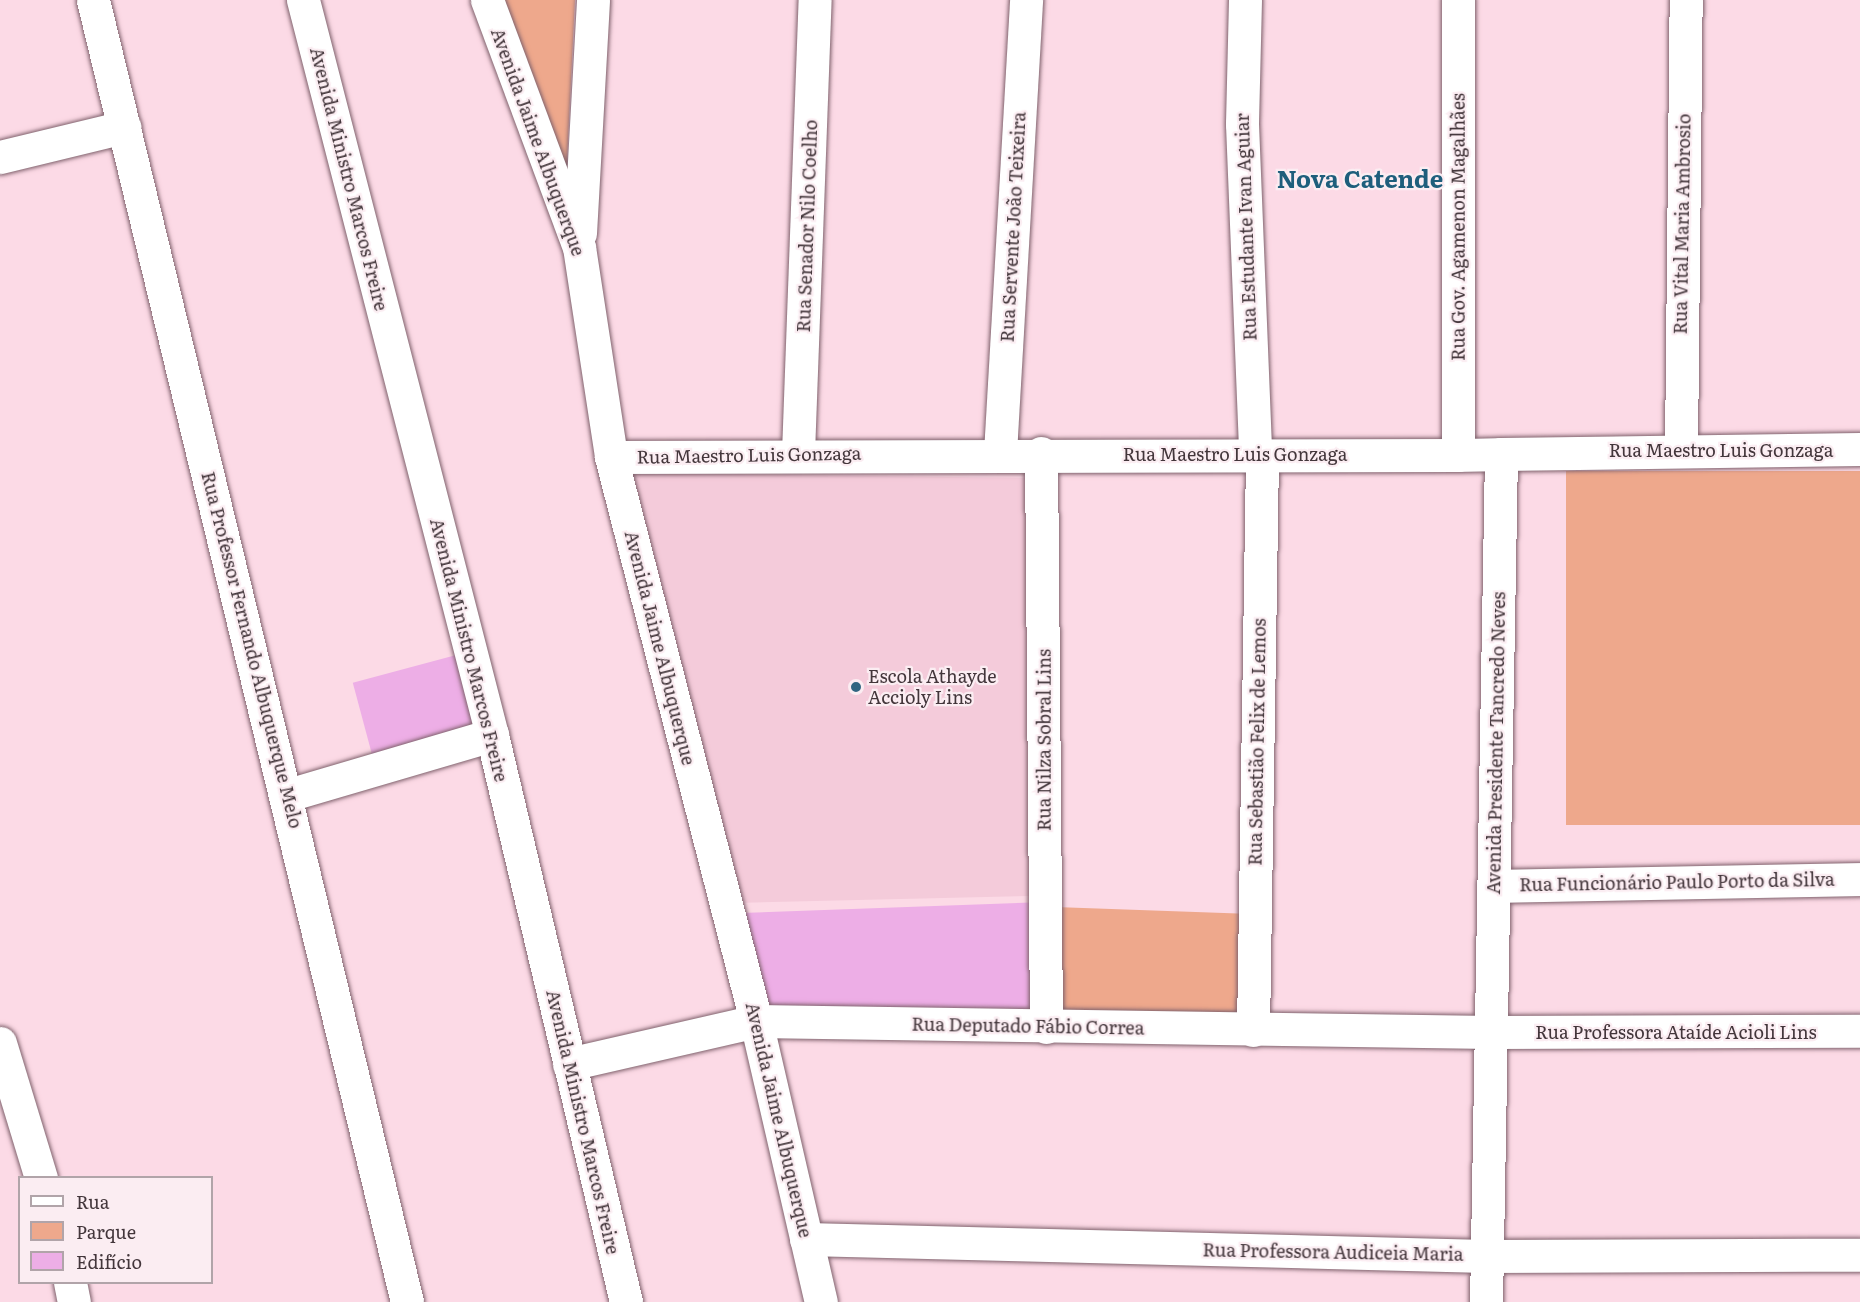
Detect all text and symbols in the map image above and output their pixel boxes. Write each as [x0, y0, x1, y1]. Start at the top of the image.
street label: Avenida Jaime Albuquerque [487, 25, 589, 259]
street label: Avenida Ministro Marcos Freire [306, 45, 392, 313]
street label: Rua Gov. Agamenon Magalhães [1447, 93, 1469, 361]
street label: Rua Servente João Teixeira [996, 111, 1030, 343]
street label: Rua Estudante Ivan Aguiar [1231, 113, 1261, 341]
street label: Rua Vital Maria Ambrosio [1669, 113, 1695, 335]
street label: Rua Senador Nilo Coelho [792, 119, 822, 333]
district label: Nova Catende [1277, 164, 1443, 192]
street label: Rua Maestro Luis Gonzaga [1609, 439, 1833, 461]
street label: Rua Maestro Luis Gonzaga [636, 442, 862, 468]
street label: Rua Maestro Luis Gonzaga [1123, 443, 1347, 465]
street label: Rua Professor Fernando Albuquerque Melo [197, 469, 307, 831]
street label: Avenida Ministro Marcos Freire [426, 516, 512, 784]
street label: Avenida Jaime Albuquerque [620, 529, 700, 767]
street label: Avenida Presidente Tancredo Neves [1483, 591, 1509, 895]
street label: Rua Sebastião Felix de Lemos [1244, 618, 1270, 866]
street label: Rua Nilza Sobral Lins [1033, 649, 1055, 831]
place label: Escola Athayde Accioly Lins [868, 666, 997, 708]
marker: Escola Athayde Accioly Lins [849, 680, 863, 694]
street label: Rua Funcionário Paulo Porto da Silva [1519, 868, 1835, 896]
street label: Avenida Ministro Marcos Freire [542, 988, 624, 1256]
street label: Avenida Jaime Albuquerque [741, 1000, 817, 1240]
street label: Rua Deputado Fábio Correa [911, 1013, 1145, 1039]
street label: Rua Professora Ataíde Acioli Lins [1535, 1021, 1817, 1043]
legend [18, 1176, 213, 1284]
text: Rua [76, 1188, 109, 1215]
text: Parque [76, 1218, 136, 1245]
street label: Rua Professora Audiceia Maria [1202, 1239, 1464, 1265]
text: Edifício [76, 1248, 142, 1275]

